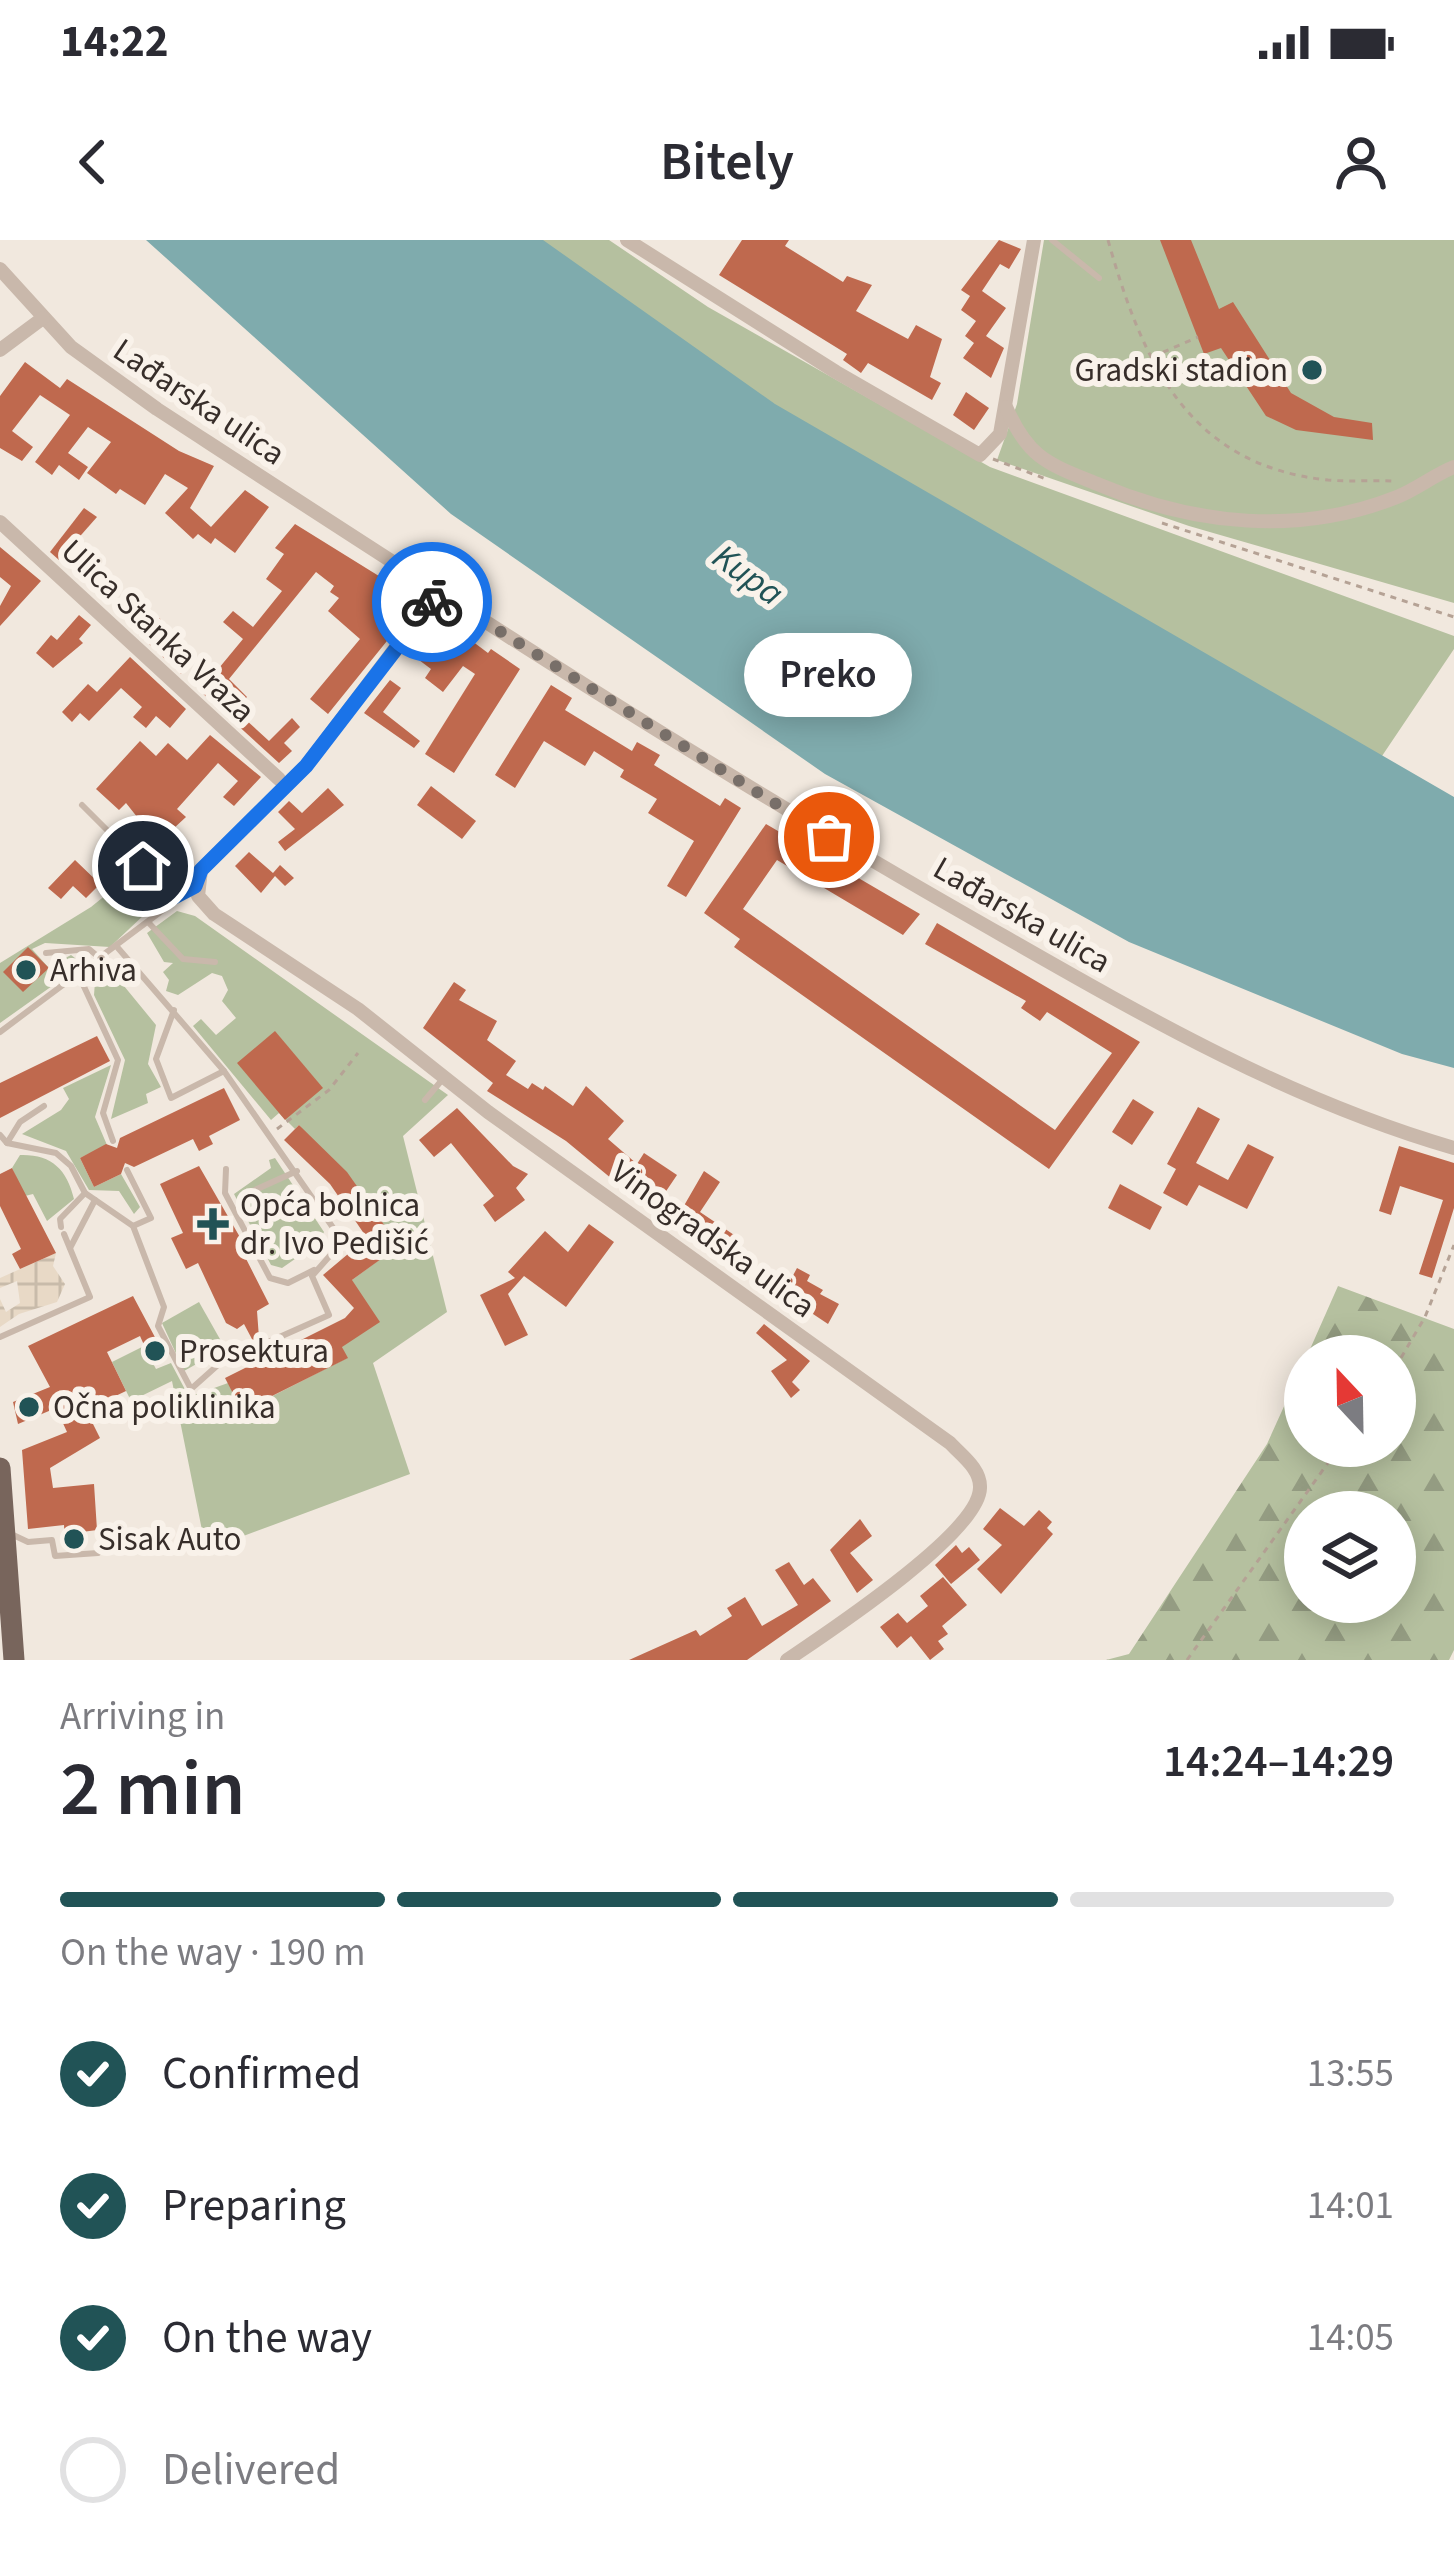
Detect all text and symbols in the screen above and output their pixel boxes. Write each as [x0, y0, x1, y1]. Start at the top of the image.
text: 14:22 [60, 10, 169, 74]
text: Bitely [660, 124, 794, 201]
icon: back [60, 129, 126, 195]
icon: person [1328, 129, 1394, 195]
street label: Lađarska ulica [104, 327, 294, 477]
place label: Gradski stadion [1075, 347, 1288, 394]
marker: Gradski stadion [1299, 357, 1325, 383]
street label: Ulica Stanka Vraza [50, 528, 266, 734]
water label: Kupa [702, 532, 794, 618]
courier [372, 542, 492, 662]
icon: bike [399, 569, 465, 635]
callout: Preko [745, 633, 913, 717]
text: Preko [779, 647, 877, 703]
pin [778, 786, 880, 888]
icon: bag [796, 804, 862, 870]
pin [92, 815, 194, 917]
icon: home [110, 833, 176, 899]
street label: Lađarska ulica [924, 845, 1120, 985]
place label: Arhiva [50, 947, 137, 994]
marker: Arhiva [13, 957, 39, 983]
street label: Vinogradska ulica [601, 1149, 825, 1329]
place label: Opća bolnica dr. Ivo Pedišić [240, 1182, 429, 1267]
marker: Opća bolnica dr. Ivo Pedišić [197, 1208, 229, 1240]
place label: Prosektura [179, 1328, 329, 1375]
north arrow [1284, 1335, 1416, 1467]
map controls [1284, 1335, 1416, 1623]
marker: Prosektura [142, 1338, 168, 1364]
place label: Očna poliklinika [53, 1384, 276, 1431]
marker: Očna poliklinika [16, 1394, 42, 1420]
button: layers [1284, 1491, 1416, 1623]
place label: Sisak Auto [98, 1516, 241, 1563]
marker: Sisak Auto [61, 1526, 87, 1552]
text: Arriving in [60, 1689, 225, 1745]
text: 14:24–14:29 [1163, 1730, 1394, 1794]
text: 2 min [60, 1734, 245, 1845]
text: On the way · 190 m [60, 1925, 366, 1981]
icon: check [60, 2041, 126, 2107]
text: Confirmed [162, 2042, 361, 2106]
text: 13:55 [1307, 2046, 1394, 2102]
icon: check [60, 2173, 126, 2239]
text: Preparing [162, 2174, 346, 2238]
text: 14:01 [1307, 2178, 1394, 2234]
icon: check [60, 2305, 126, 2371]
text: On the way [162, 2306, 372, 2370]
text: 14:05 [1307, 2310, 1394, 2366]
text: Delivered [162, 2438, 340, 2502]

